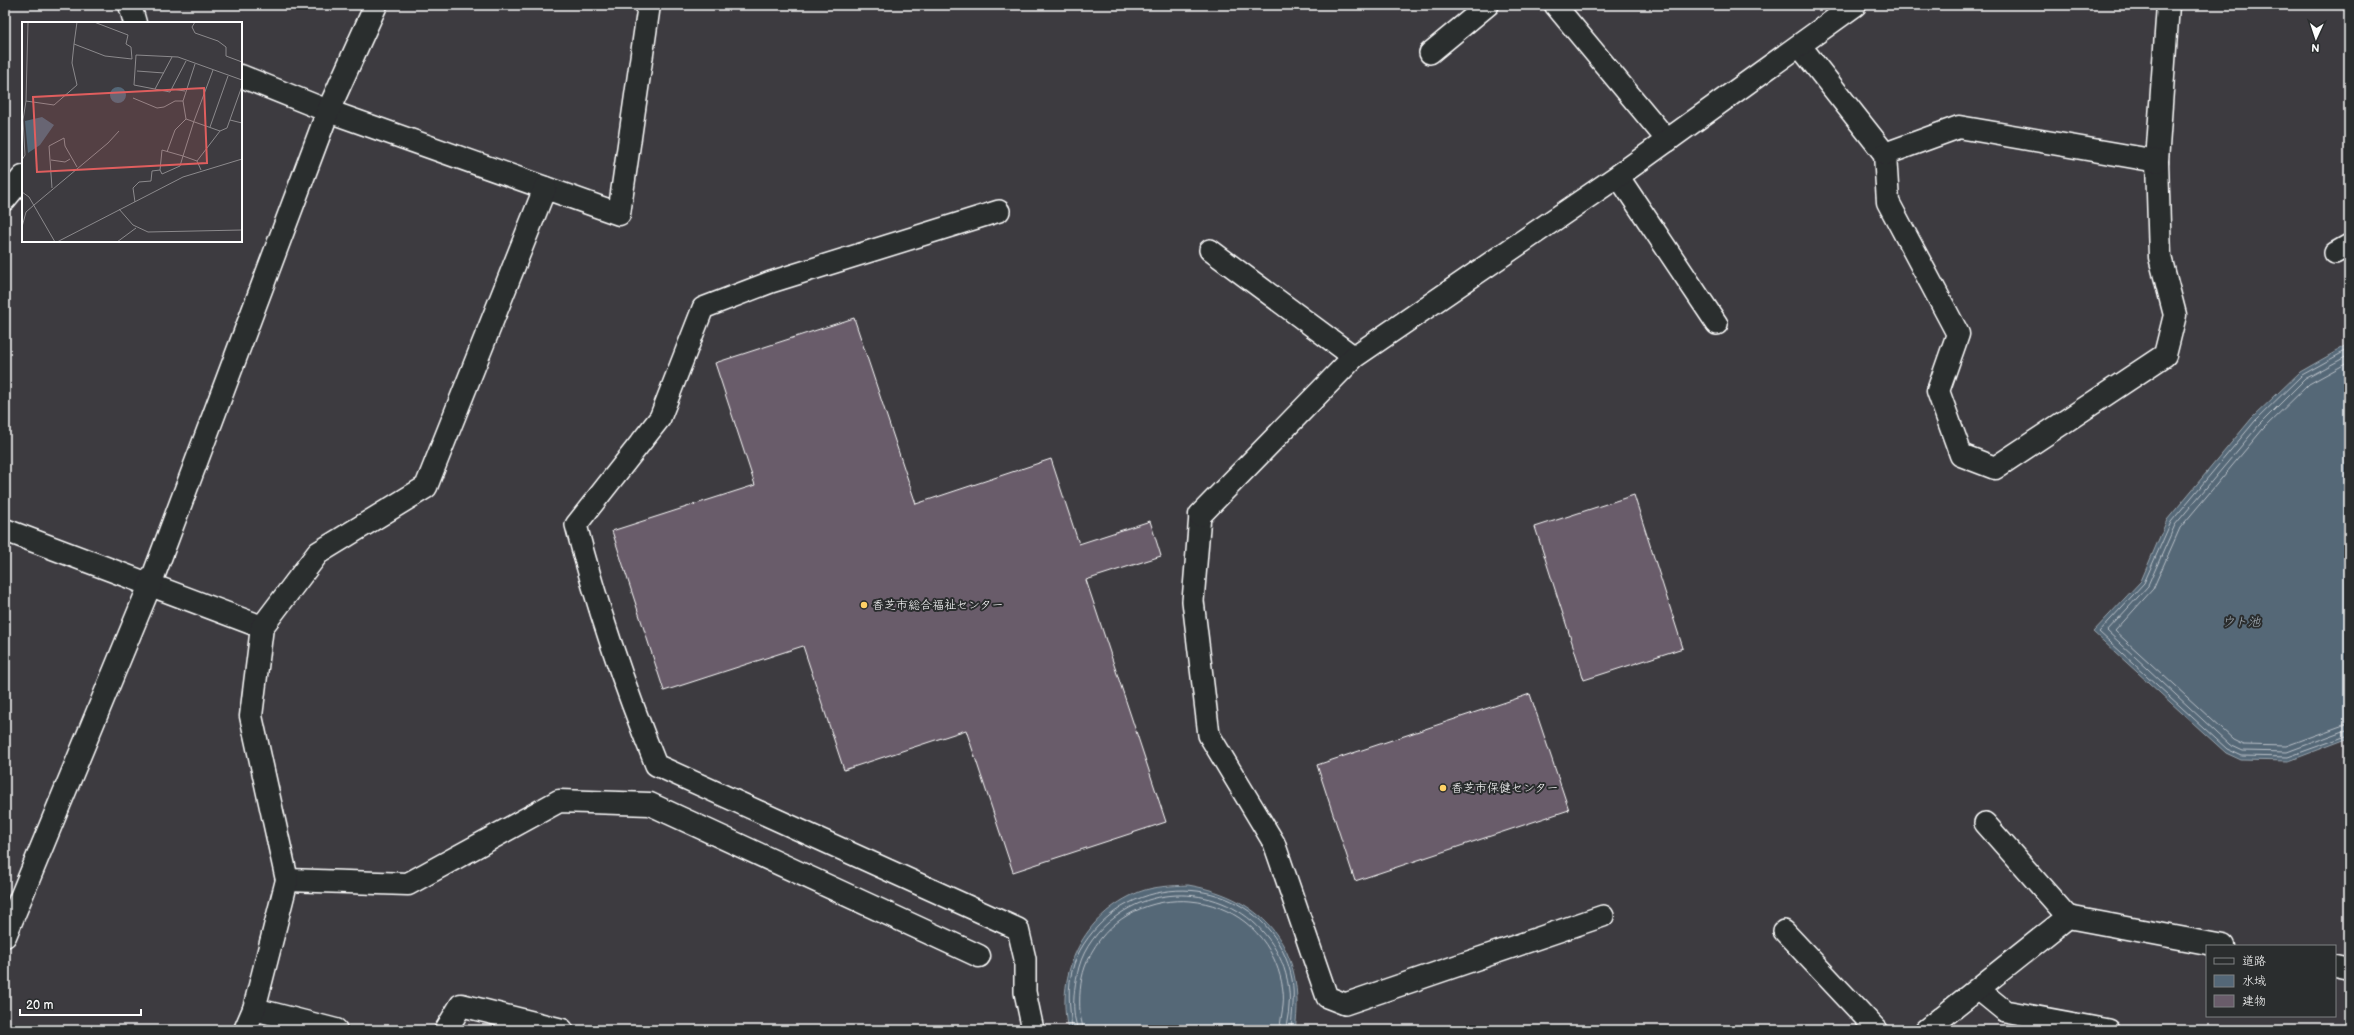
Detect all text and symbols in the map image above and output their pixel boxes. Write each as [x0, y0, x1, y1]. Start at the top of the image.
north arrow [2296, 18, 2336, 58]
inset map [22, 22, 242, 242]
text: N [2311, 41, 2320, 54]
place label: 香芝市総合福祉センター [872, 598, 1004, 613]
marker: 香芝市総合福祉センター [859, 600, 869, 610]
water label: ウト池 [2221, 614, 2261, 630]
place label: 香芝市保健センター [1451, 781, 1559, 796]
marker: 香芝市保健センター [1438, 783, 1448, 793]
legend [2206, 945, 2336, 1017]
text: 道路 [2242, 954, 2266, 969]
text: 水域 [2242, 974, 2266, 989]
scale bar [20, 991, 141, 1017]
text: 建物 [2242, 994, 2266, 1009]
text: 20 m [26, 998, 53, 1013]

